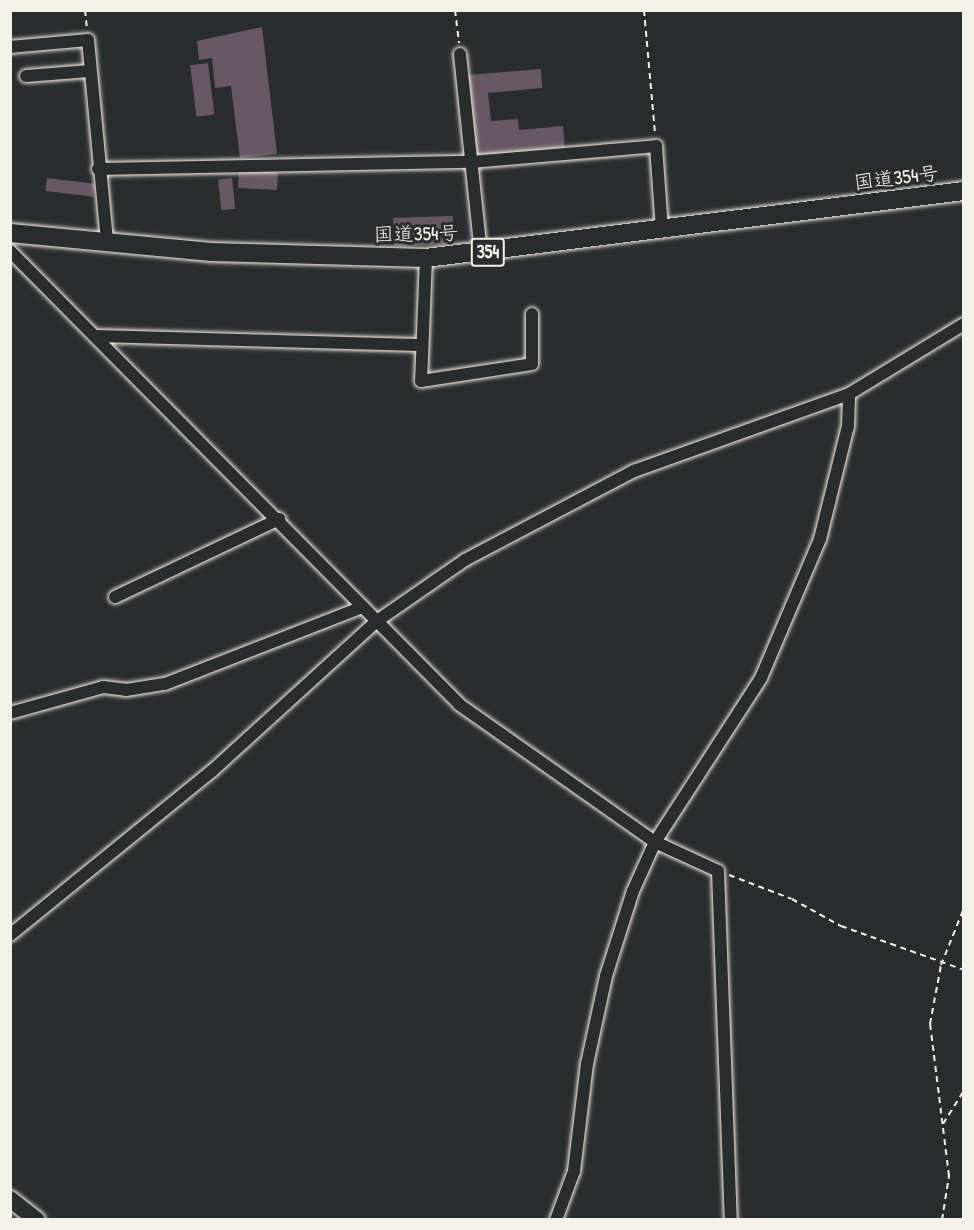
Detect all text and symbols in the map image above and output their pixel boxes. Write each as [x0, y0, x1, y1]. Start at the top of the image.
street label: 国道354号 [852, 160, 940, 194]
street label: 国道354号 [373, 220, 459, 246]
road number: 354 [470, 237, 506, 267]

